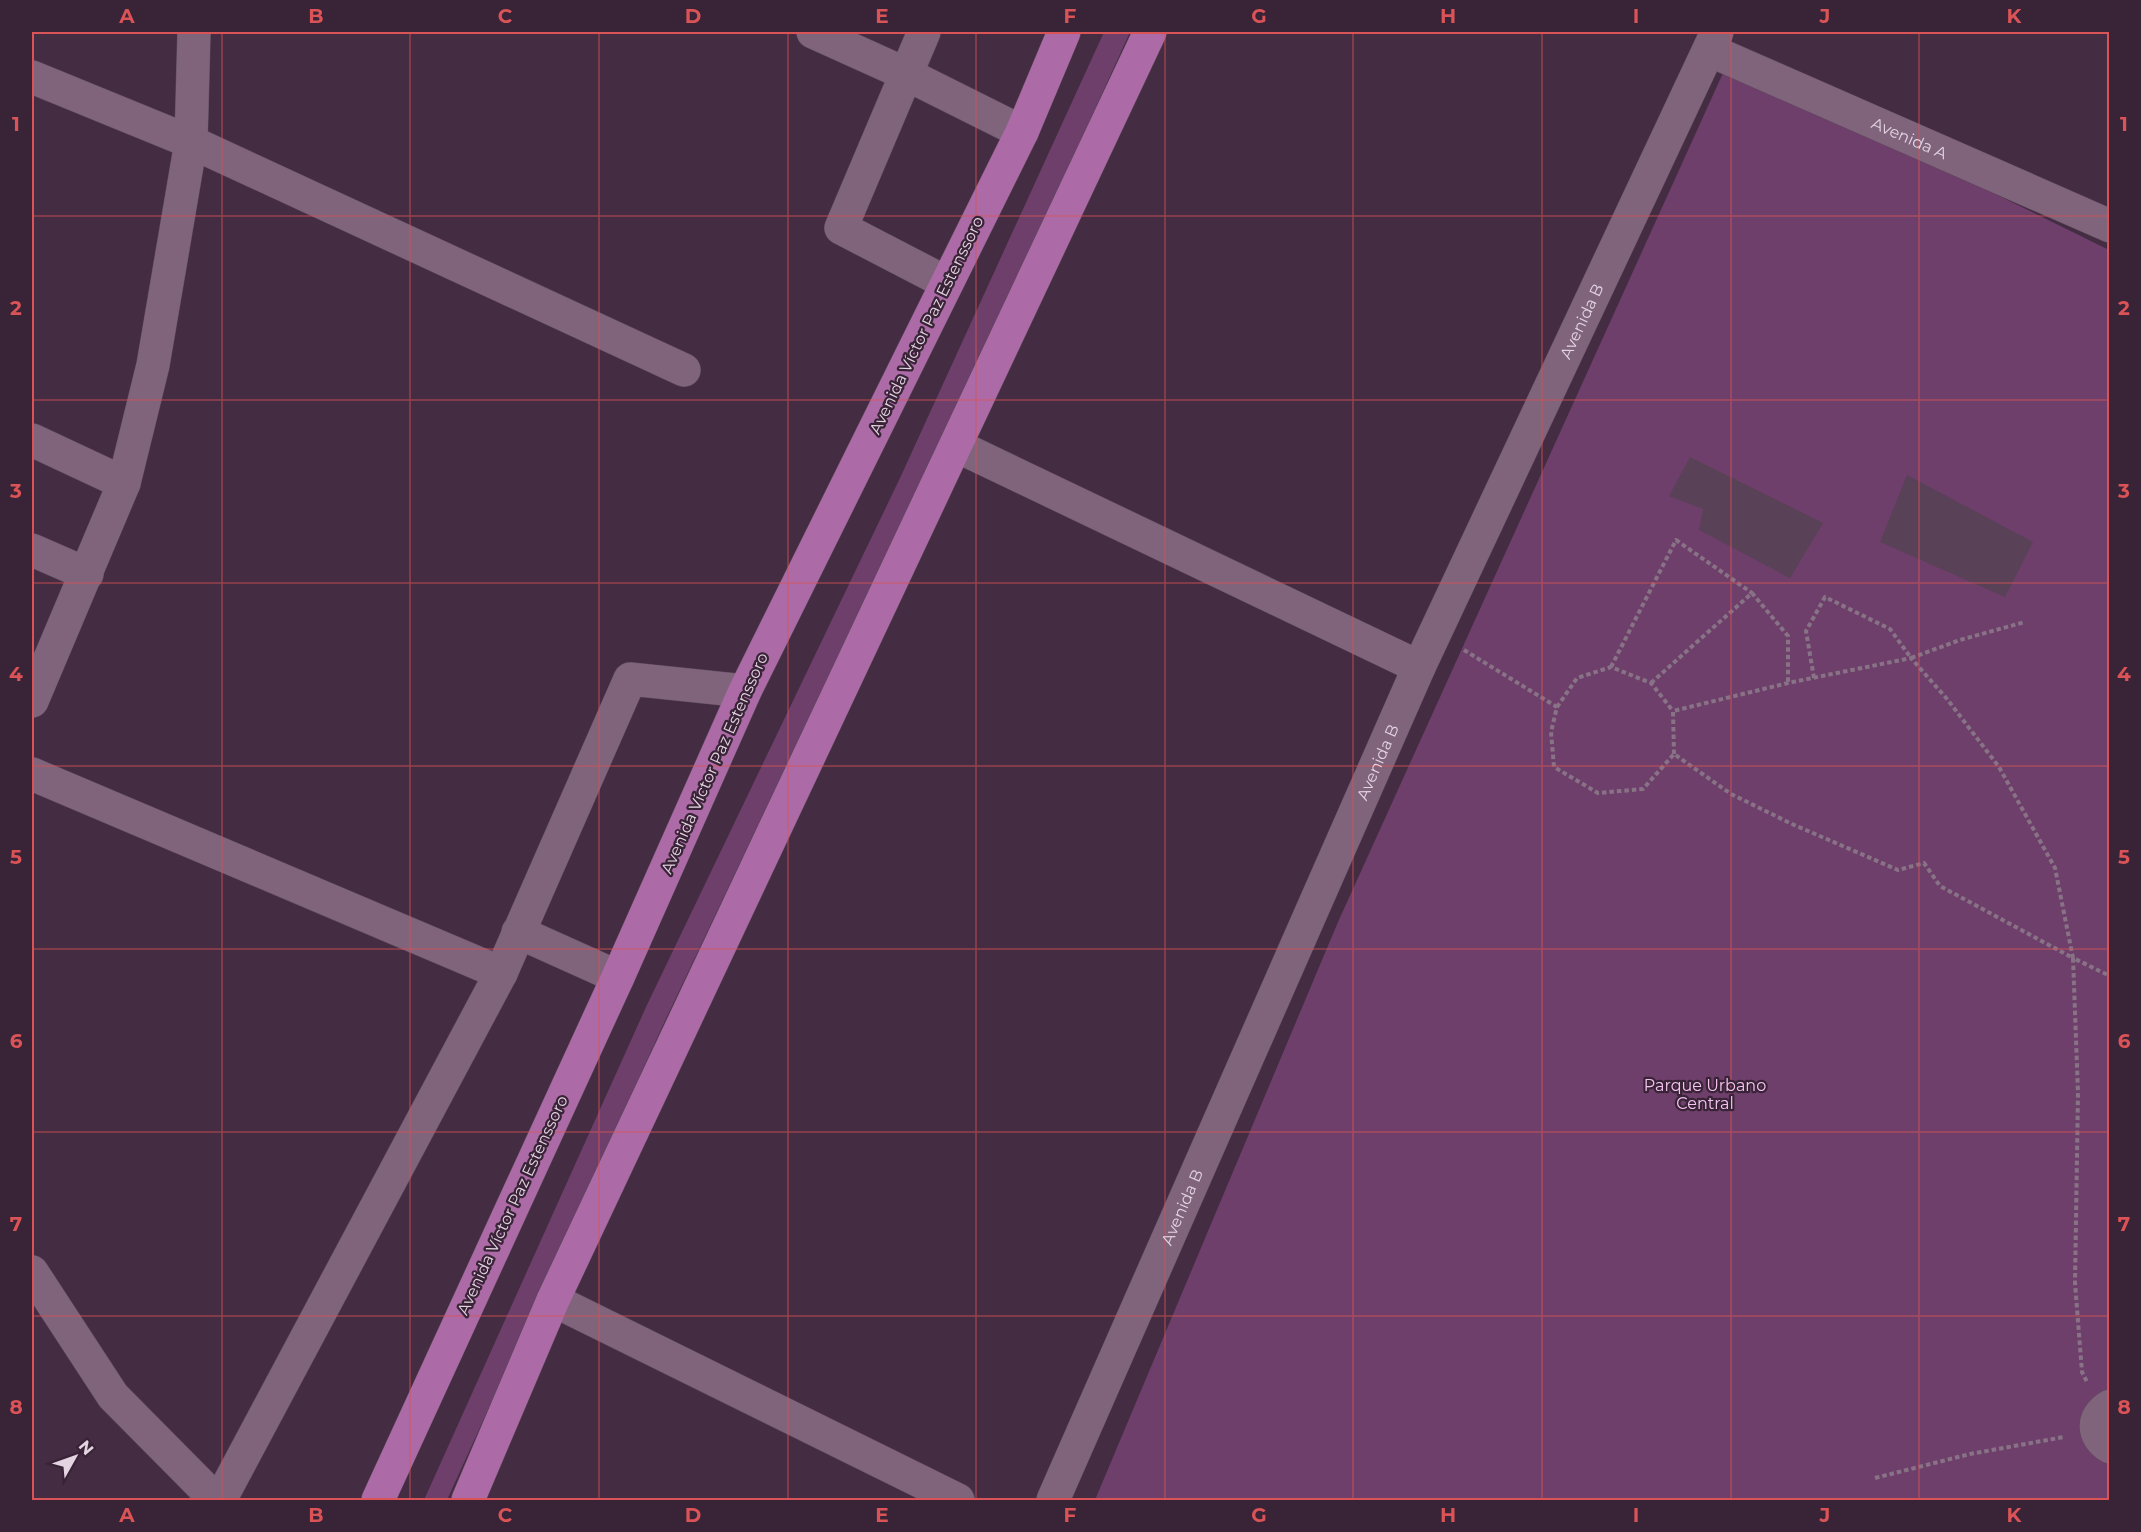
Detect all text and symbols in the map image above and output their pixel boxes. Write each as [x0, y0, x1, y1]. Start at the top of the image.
text: A [118, 4, 135, 28]
text: B [308, 4, 324, 28]
text: C [498, 4, 513, 28]
text: D [685, 4, 701, 28]
text: E [875, 4, 889, 28]
text: F [1064, 4, 1077, 28]
text: G [1251, 4, 1267, 28]
text: H [1440, 4, 1456, 28]
text: I [1633, 4, 1639, 28]
text: J [1819, 4, 1830, 28]
text: K [2007, 4, 2023, 28]
text: 1 [12, 112, 20, 136]
text: 1 [2120, 112, 2128, 136]
street label: Avenida A [1869, 114, 1950, 164]
street label: Avenida Víctor Paz Estenssoro [865, 213, 988, 437]
street label: Avenida B [1556, 281, 1608, 362]
text: 2 [10, 296, 22, 320]
text: 2 [2118, 296, 2130, 320]
text: 3 [9, 479, 22, 503]
text: 3 [2117, 479, 2130, 503]
street label: Avenida Víctor Paz Estenssoro [657, 650, 772, 877]
text: 4 [9, 662, 23, 686]
text: 4 [2117, 662, 2131, 686]
street label: Avenida B [1353, 721, 1403, 803]
text: 5 [10, 845, 22, 869]
text: 5 [2118, 845, 2130, 869]
text: 6 [10, 1029, 23, 1053]
text: 6 [2118, 1029, 2131, 1053]
park label: Parque Urbano Central [1644, 1076, 1766, 1113]
street label: Avenida Víctor Paz Estenssoro [453, 1092, 572, 1318]
street label: Avenida B [1157, 1166, 1207, 1248]
text: 7 [10, 1212, 22, 1236]
text: 7 [2118, 1212, 2130, 1236]
text: 8 [9, 1395, 23, 1419]
text: 8 [2117, 1395, 2131, 1419]
north arrow [45, 1427, 105, 1487]
text: N [75, 1437, 98, 1459]
text: A [118, 1503, 135, 1527]
text: B [308, 1503, 324, 1527]
text: C [498, 1503, 513, 1527]
text: D [685, 1503, 701, 1527]
text: E [875, 1503, 889, 1527]
text: F [1064, 1503, 1077, 1527]
text: G [1251, 1503, 1267, 1527]
text: H [1440, 1503, 1456, 1527]
text: I [1633, 1503, 1639, 1527]
text: J [1819, 1503, 1830, 1527]
text: K [2007, 1503, 2023, 1527]

